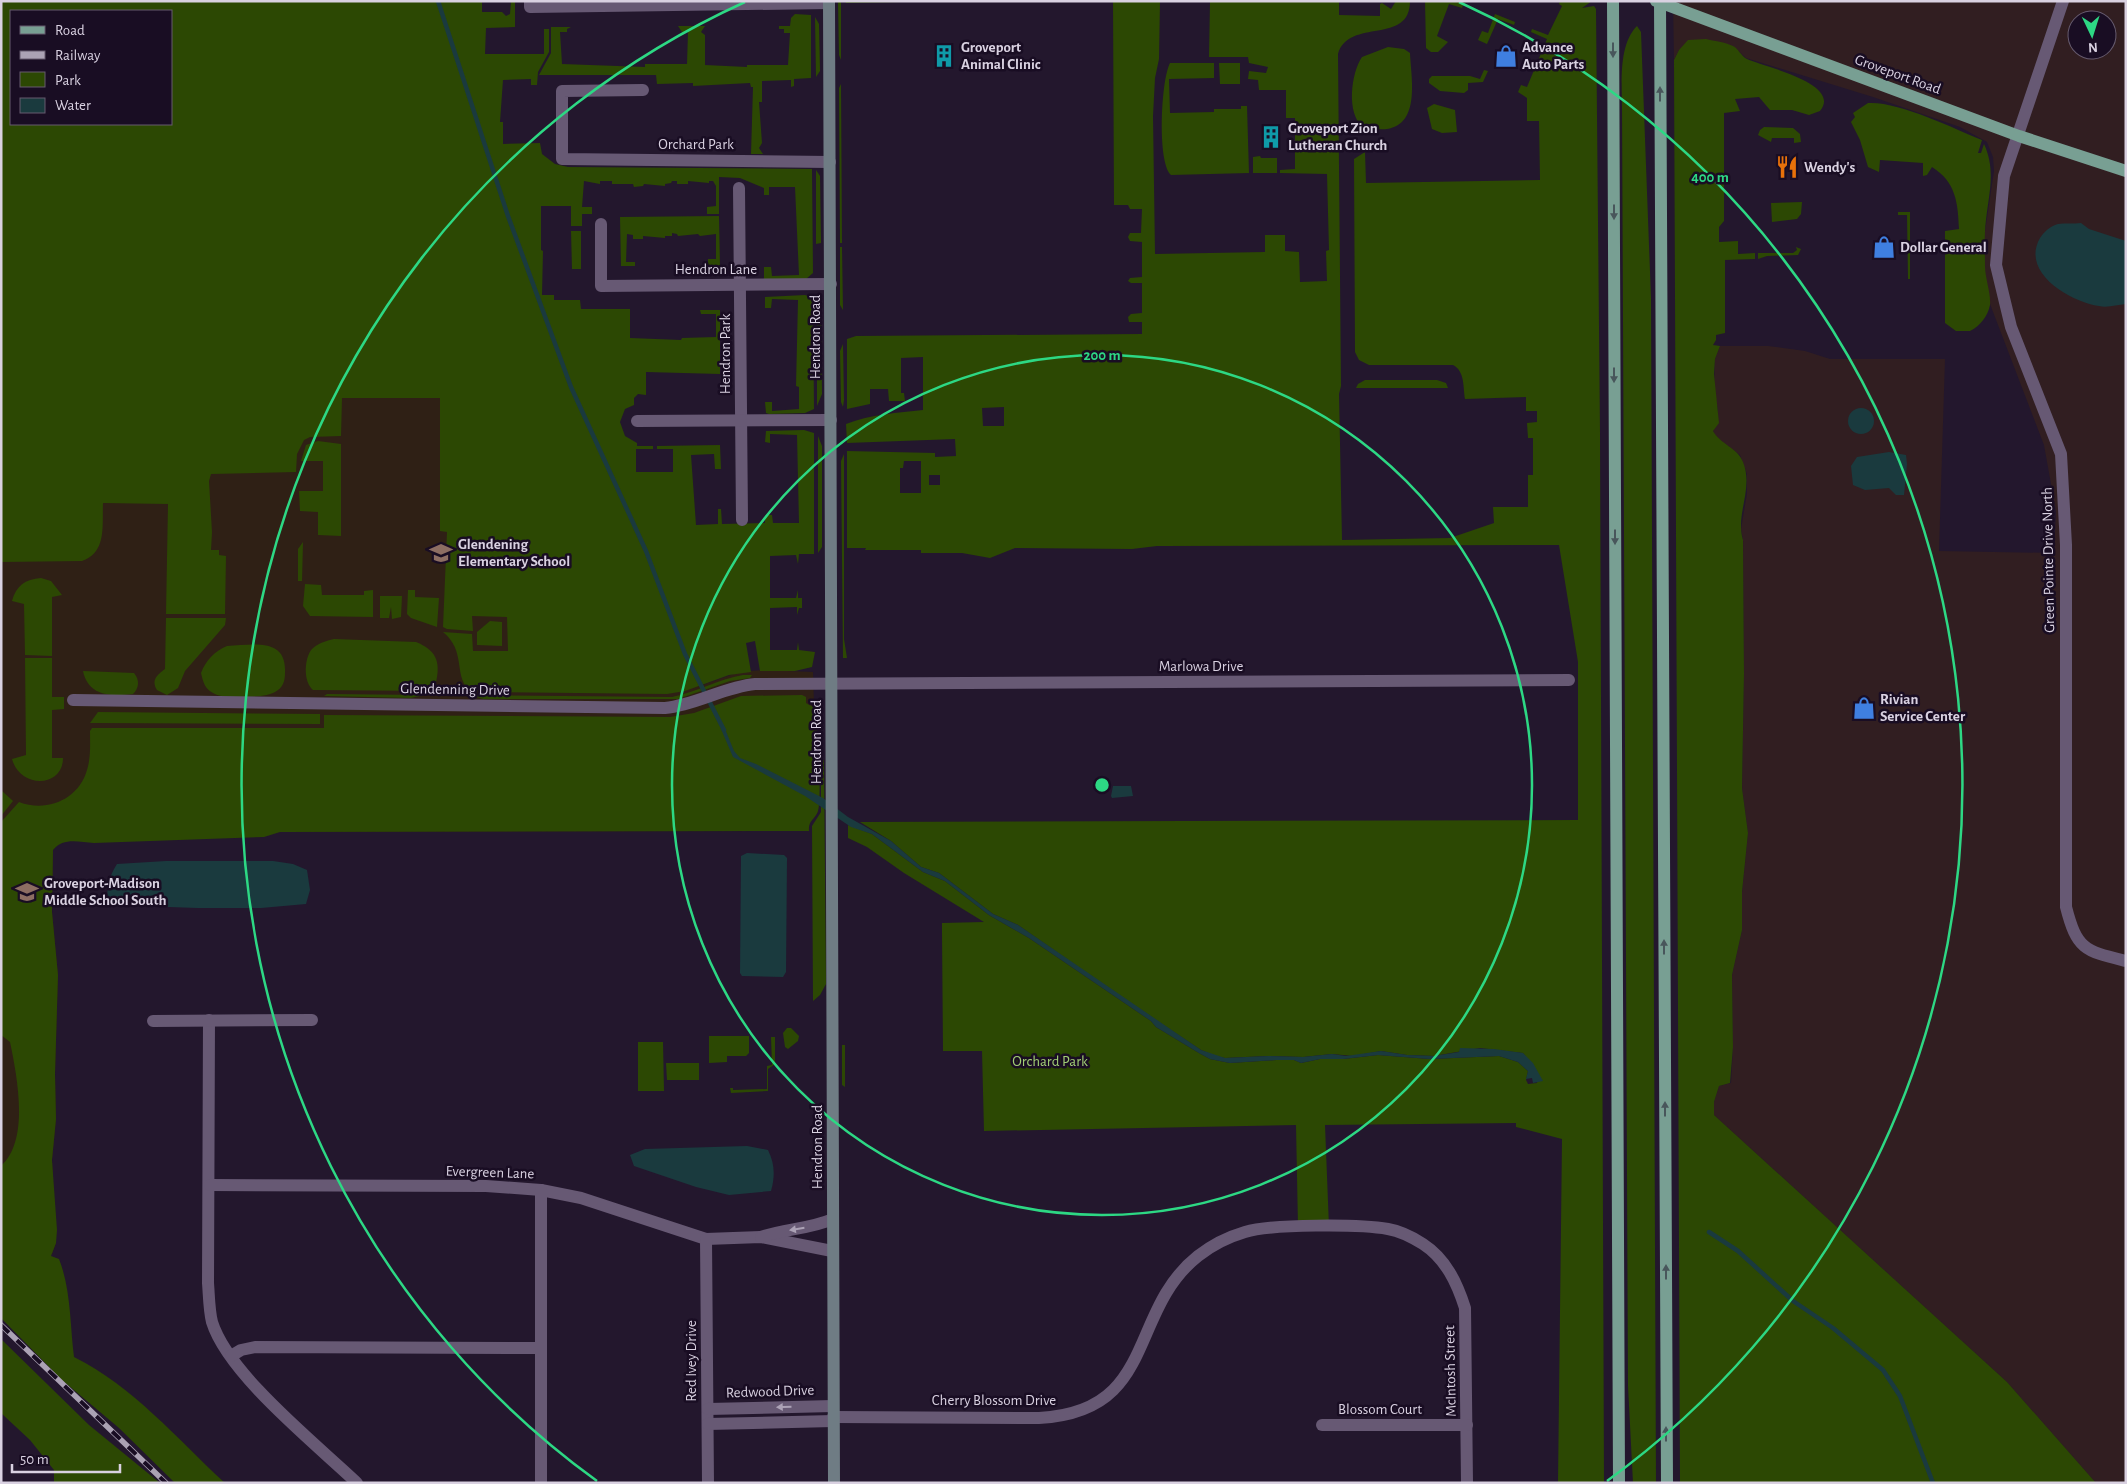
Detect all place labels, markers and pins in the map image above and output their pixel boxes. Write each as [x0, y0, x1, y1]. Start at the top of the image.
place label: Groveport Animal Clinic [961, 40, 1041, 72]
place label: Advance Auto Parts [1522, 40, 1585, 72]
building icon: Groveport Animal Clinic [931, 43, 957, 69]
shop icon: Advance Auto Parts [1493, 43, 1519, 69]
place label: Groveport Zion Lutheran Church [1288, 121, 1387, 153]
building icon: Groveport Zion Lutheran Church [1258, 124, 1284, 150]
restaurant icon: Wendy's [1774, 154, 1800, 180]
place label: Wendy's [1804, 160, 1855, 175]
shop icon: Dollar General [1871, 234, 1897, 260]
place label: Dollar General [1900, 240, 1987, 255]
place label: Glendening Elementary School [458, 537, 570, 569]
school or university icon: Glendening Elementary School [428, 540, 454, 566]
place label: Rivian Service Center [1880, 692, 1966, 724]
shop icon: Rivian Service Center [1851, 695, 1877, 721]
centre of rings [1093, 776, 1111, 794]
place label: Groveport-Madison Middle School South [44, 876, 166, 908]
school or university icon: Groveport-Madison Middle School South [14, 879, 40, 905]

